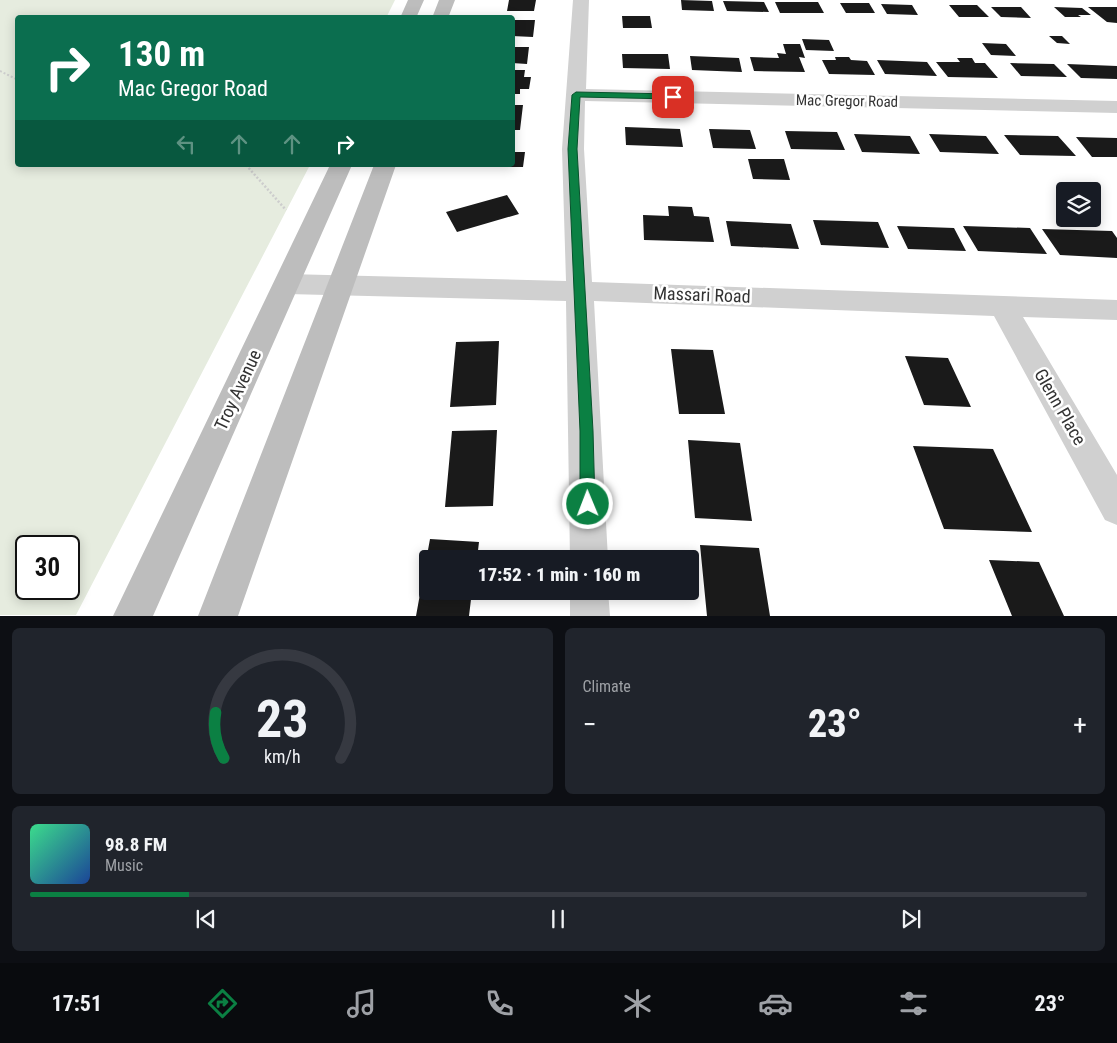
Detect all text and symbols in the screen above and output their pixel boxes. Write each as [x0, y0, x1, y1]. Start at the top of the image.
text: 130 m [118, 34, 205, 75]
icon: right [35, 35, 100, 100]
text: Mac Gregor Road [118, 76, 268, 101]
pin [652, 76, 694, 118]
icon: arrive [659, 83, 687, 111]
street label: Mac Gregor Road [796, 91, 898, 111]
icon: left [172, 130, 200, 158]
icon: ahead [225, 130, 253, 158]
icon: ahead [278, 130, 306, 158]
icon: right [331, 130, 359, 158]
map controls [1056, 182, 1101, 227]
button: layers [1056, 182, 1101, 227]
street label: Massari Road [653, 282, 751, 307]
street label: Troy Avenue [210, 346, 265, 433]
street label: Glenn Place [1030, 365, 1091, 448]
position arrow [561, 477, 613, 529]
speed limit sign: 30 [15, 535, 80, 600]
text: 17:52 · 1 min · 160 m [478, 563, 640, 586]
text: Climate [583, 677, 631, 696]
text: 23 [256, 689, 309, 750]
text: 23° [808, 702, 862, 746]
text: − [583, 708, 597, 741]
text: + [1073, 708, 1087, 741]
text: km/h [264, 746, 301, 767]
text: 98.8 FM [105, 833, 167, 856]
text: Music [105, 856, 143, 875]
icon: previous [192, 905, 220, 933]
icon: pause [544, 905, 572, 933]
icon: next [897, 905, 925, 933]
icon: directions [205, 986, 240, 1021]
icon: music [344, 986, 379, 1021]
icon: phone [482, 986, 517, 1021]
icon: climate [620, 986, 655, 1021]
icon: car [758, 986, 793, 1021]
icon: filters [896, 986, 931, 1021]
text: 17:51 [52, 991, 102, 1016]
text: 23° [1035, 991, 1065, 1016]

